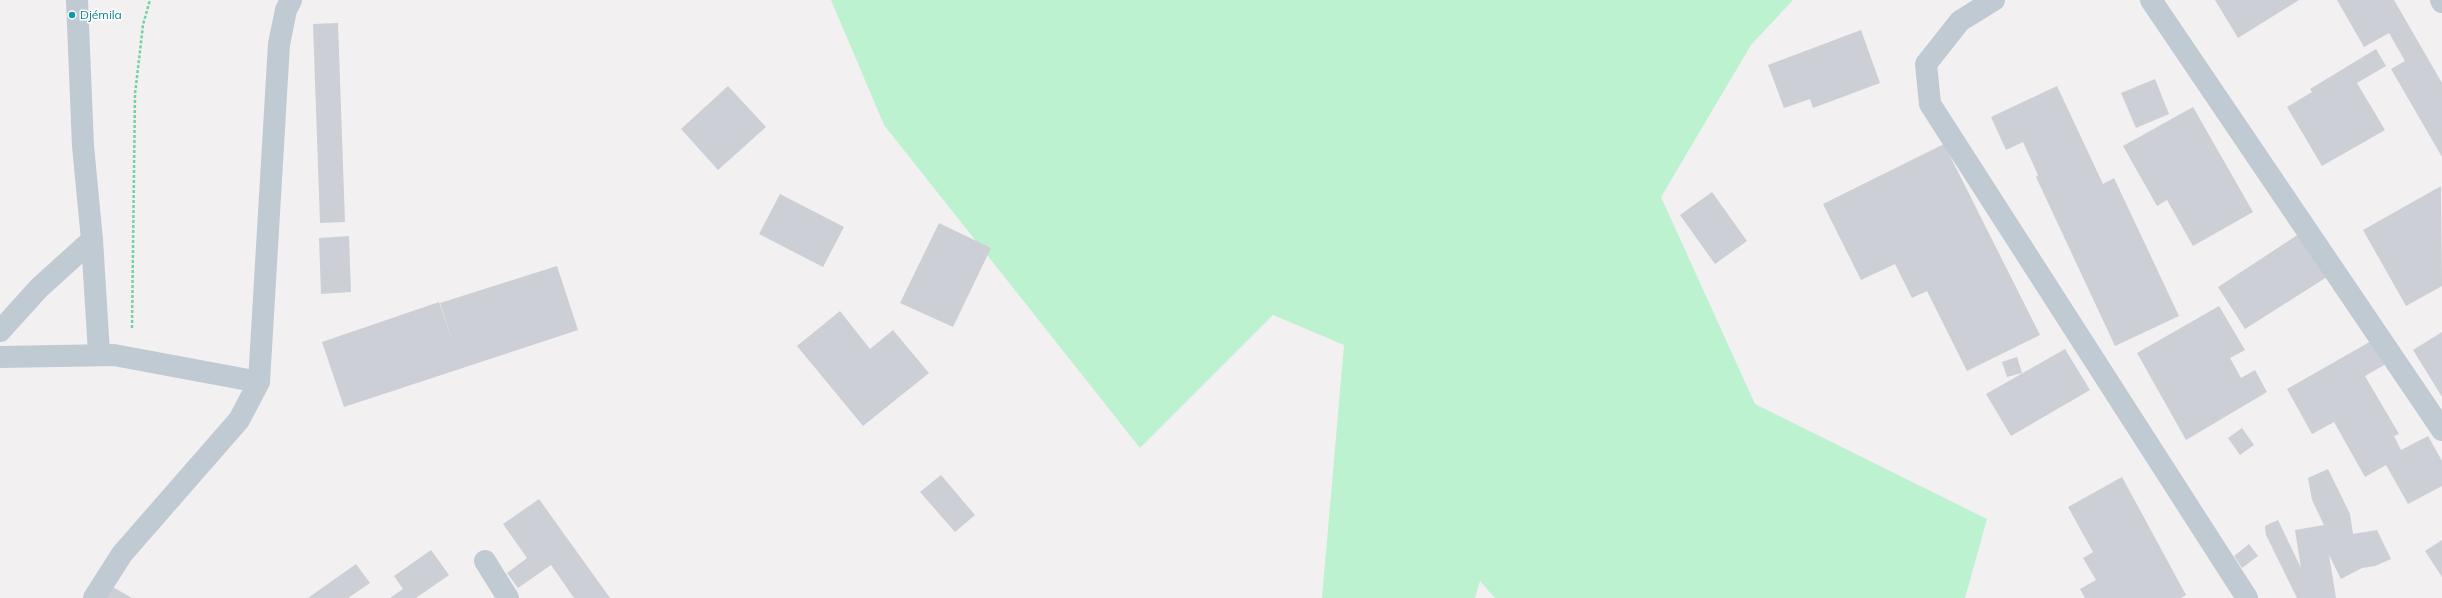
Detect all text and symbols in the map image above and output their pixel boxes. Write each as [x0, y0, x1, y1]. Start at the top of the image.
place label: Djémila [80, 8, 122, 22]
marker: Djémila [67, 10, 77, 20]

